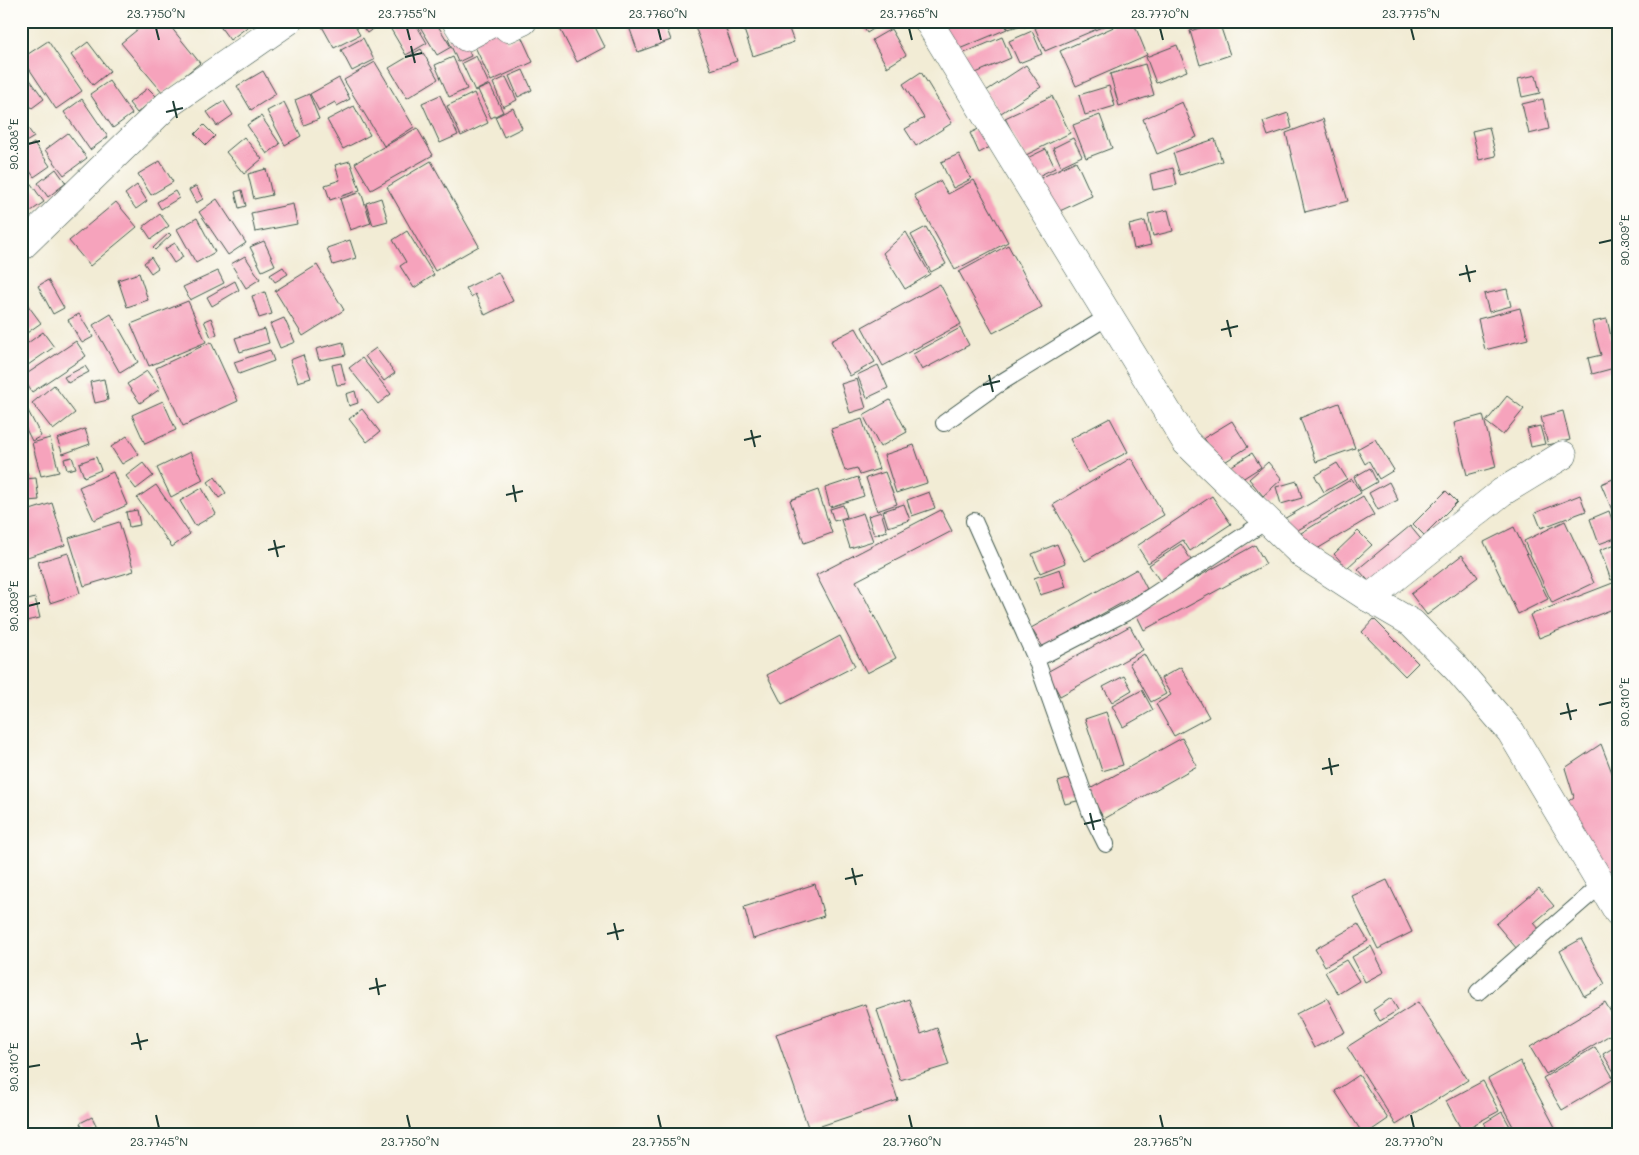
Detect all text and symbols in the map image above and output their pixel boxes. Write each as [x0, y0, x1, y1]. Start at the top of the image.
text: 23.7750°N [127, 5, 185, 21]
text: 23.7755°N [378, 5, 436, 21]
text: 23.7760°N [629, 5, 687, 21]
text: 23.7765°N [880, 5, 938, 21]
text: 23.7770°N [1131, 5, 1189, 21]
text: 23.7775°N [1382, 5, 1440, 21]
text: 90.308°E [5, 118, 21, 170]
text: 90.309°E [1616, 214, 1632, 266]
text: 90.309°E [5, 580, 21, 632]
text: 90.310°E [1616, 677, 1632, 727]
text: 90.310°E [5, 1042, 21, 1092]
text: 23.7745°N [130, 1133, 188, 1149]
text: 23.7750°N [381, 1133, 439, 1149]
text: 23.7755°N [632, 1133, 690, 1149]
text: 23.7760°N [883, 1133, 941, 1149]
text: 23.7765°N [1134, 1133, 1192, 1149]
text: 23.7770°N [1385, 1133, 1443, 1149]

